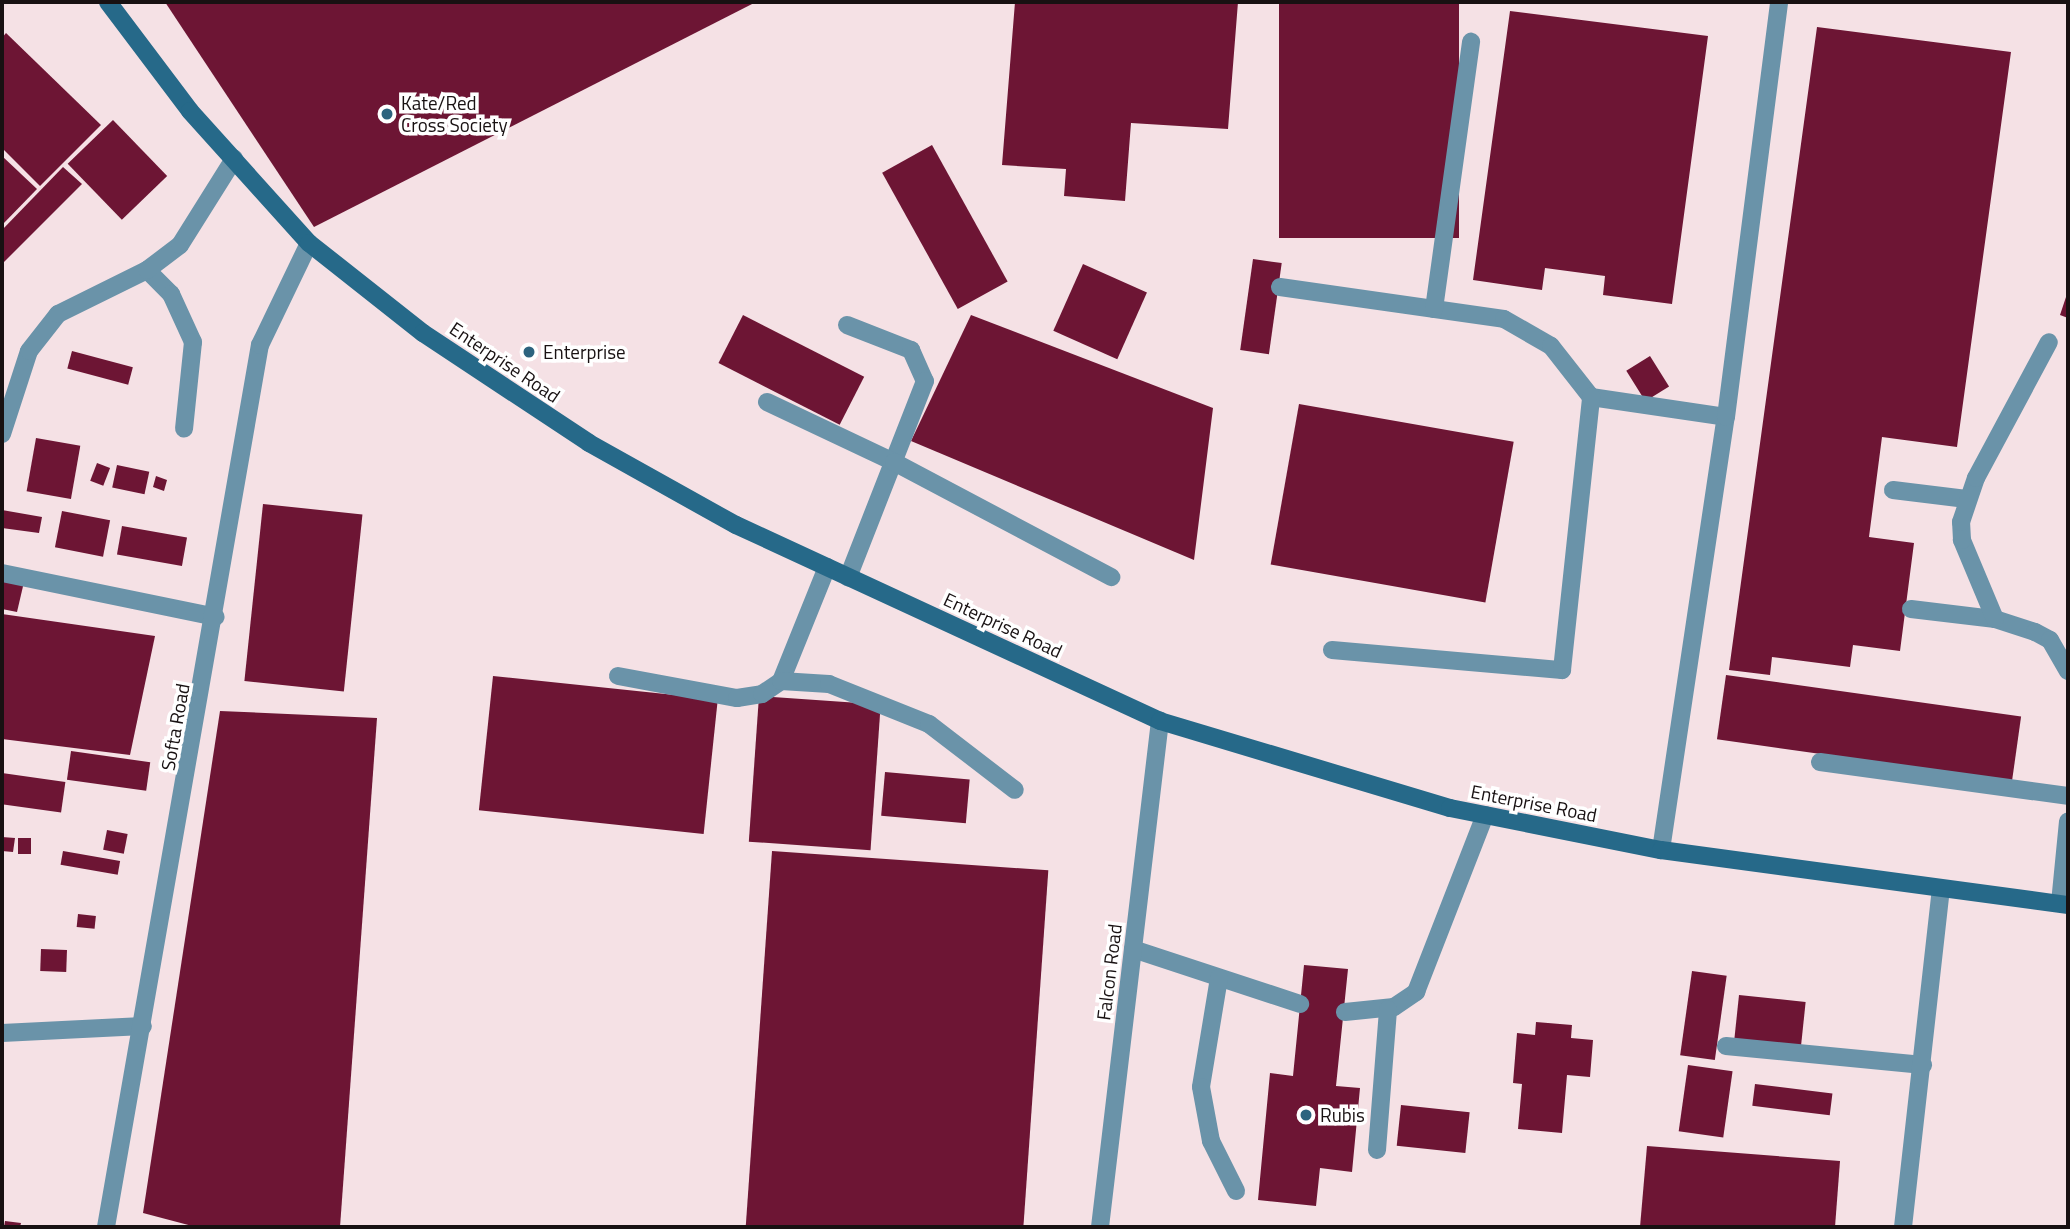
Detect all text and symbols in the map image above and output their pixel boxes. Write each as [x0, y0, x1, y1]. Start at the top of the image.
place label: Kate/Red Cross Society [401, 92, 508, 136]
marker: Kate/Red Cross Society [379, 106, 395, 122]
street label: Enterprise Road [446, 317, 564, 407]
place label: Enterprise [543, 341, 626, 363]
marker: Enterprise [521, 344, 537, 360]
street label: Enterprise Road [940, 588, 1066, 662]
street label: Softa Road [156, 682, 194, 772]
street label: Enterprise Road [1469, 780, 1599, 826]
street label: Falcon Road [1092, 922, 1126, 1022]
place label: Rubis [1320, 1104, 1365, 1126]
marker: Rubis [1298, 1107, 1314, 1123]

